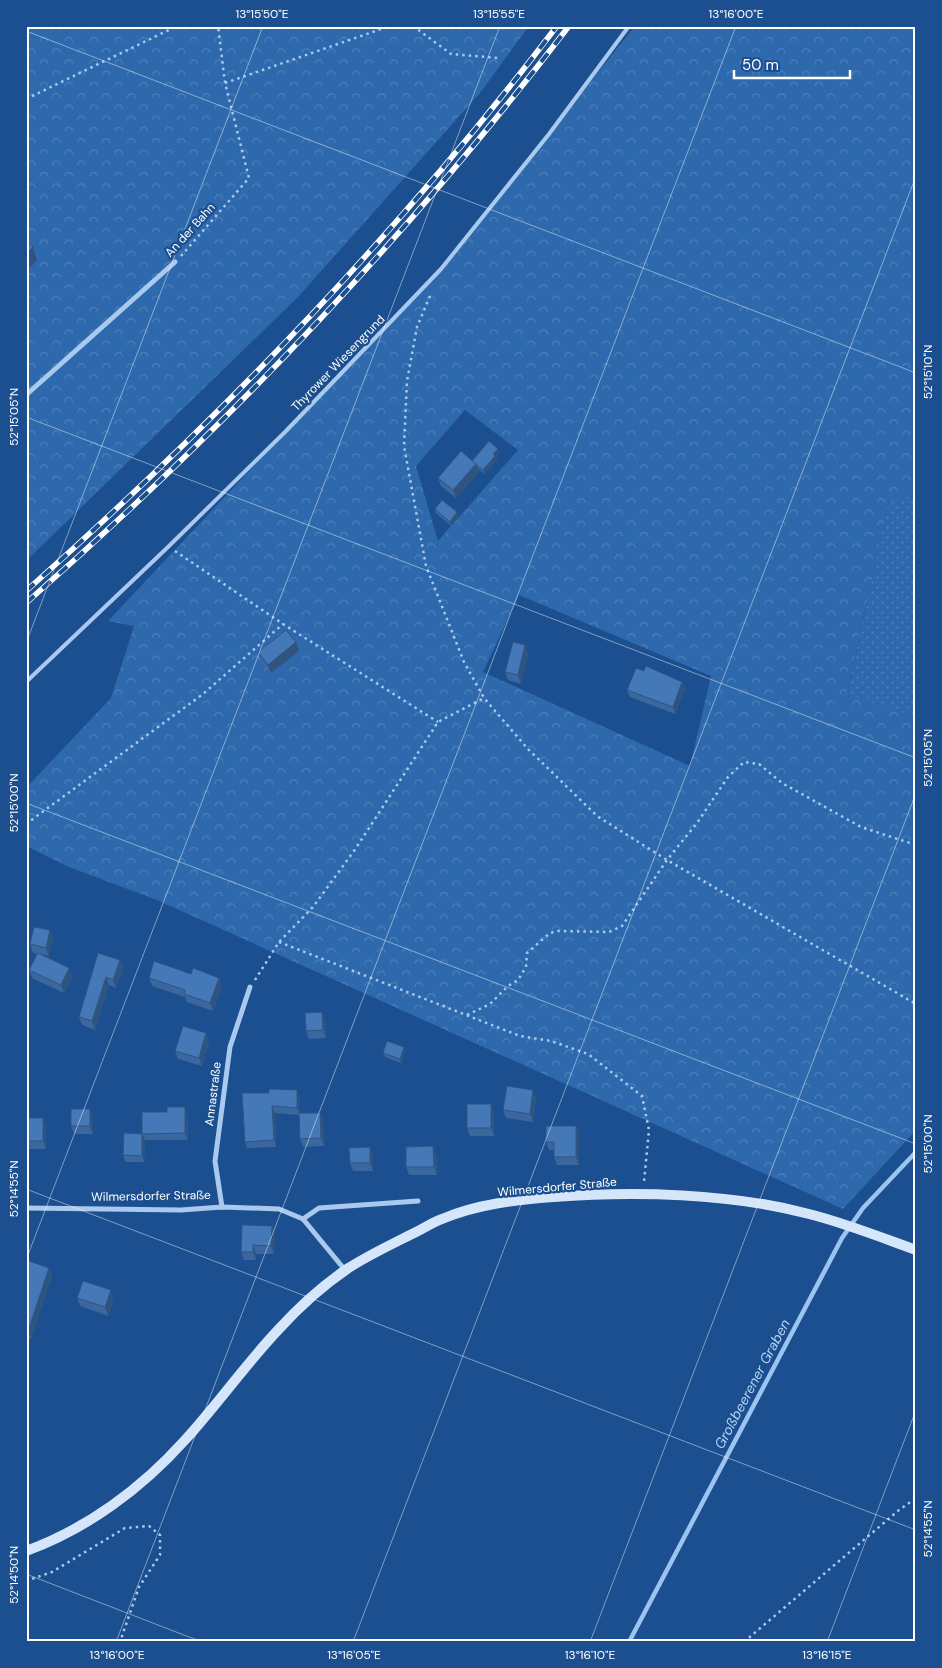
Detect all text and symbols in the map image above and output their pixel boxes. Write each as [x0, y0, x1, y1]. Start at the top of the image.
text: 13°15'50"E [235, 6, 289, 22]
text: 13°15'55"E [473, 6, 525, 22]
text: 13°16'00"E [709, 6, 764, 22]
scale bar [734, 48, 851, 80]
text: 50 m [742, 55, 779, 75]
street label: An der Bahn [161, 199, 219, 260]
street label: Thyrower Wiesengrund [288, 311, 388, 415]
text: 52°15'10"N [920, 345, 936, 399]
text: 52°15'05"N [6, 388, 22, 446]
text: 52°15'05"N [920, 729, 936, 787]
text: 52°15'00"N [6, 773, 22, 833]
street label: Annastraße [201, 1061, 225, 1127]
text: 52°15'00"N [920, 1114, 936, 1174]
text: 52°14'55"N [6, 1161, 22, 1217]
street label: Wilmersdorfer Straße [497, 1174, 618, 1200]
street label: Wilmersdorfer Straße [91, 1187, 211, 1205]
water label: Großbeerener Graben [710, 1316, 794, 1452]
text: 52°14'55"N [920, 1501, 936, 1557]
text: 52°14'50"N [6, 1546, 22, 1604]
text: 13°16'00"E [90, 1647, 145, 1663]
text: 13°16'05"E [327, 1647, 381, 1663]
text: 13°16'10"E [565, 1647, 615, 1663]
text: 13°16'15"E [802, 1647, 852, 1663]

